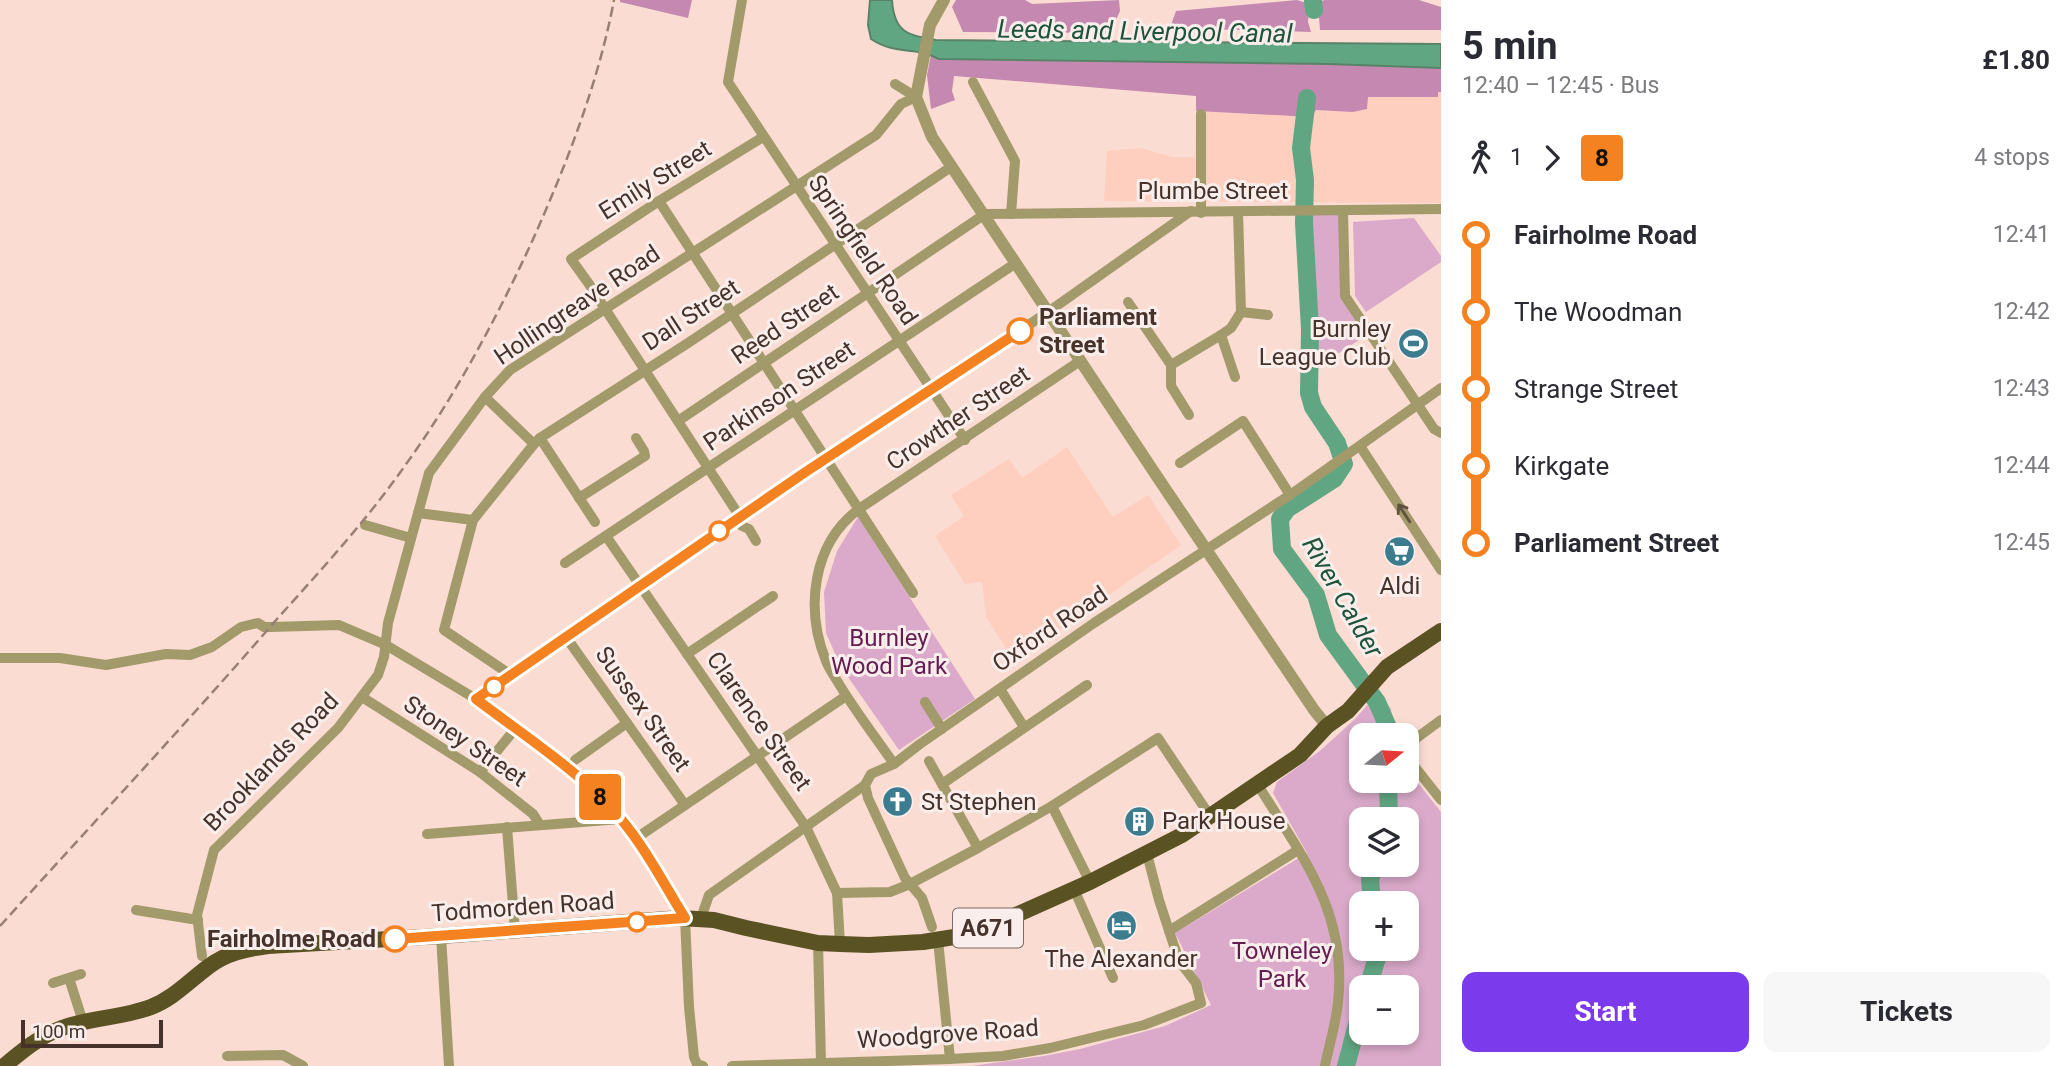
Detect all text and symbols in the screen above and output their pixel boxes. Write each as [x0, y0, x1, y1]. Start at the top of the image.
water label: Leeds and Liverpool Canal [997, 13, 1294, 49]
text: 5 min [1462, 24, 1558, 68]
text: £1.80 [1982, 45, 2050, 75]
text: 12:40 – 12:45 · Bus [1462, 72, 1659, 99]
street label: Emily Street [594, 134, 716, 226]
icon: walk [1462, 139, 1500, 177]
icon: forward [1533, 139, 1571, 177]
text: 1 [1510, 144, 1523, 171]
text: 8 [1595, 144, 1609, 172]
text: 4 stops [1974, 144, 2050, 171]
street label: Springfield Road [803, 170, 923, 330]
street label: Plumbe Street [1138, 177, 1289, 205]
text: Fairholme Road [1514, 220, 1697, 250]
text: 12:41 [1993, 221, 2050, 248]
street label: Hollingreave Road [489, 239, 665, 371]
street label: Dall Street [637, 273, 745, 357]
street label: Reed Street [726, 278, 844, 370]
text: The Woodman [1514, 297, 1682, 327]
text: 12:42 [1993, 298, 2050, 325]
place label: Parliament Street [1039, 303, 1157, 359]
place label: Burnley League Club [1259, 315, 1392, 371]
marker: Parliament Street [1007, 318, 1033, 344]
sports icon: Burnley League Club [1397, 326, 1431, 360]
street label: Parkinson Street [698, 335, 860, 457]
street label: Crowther Street [881, 360, 1035, 476]
text: Strange Street [1514, 374, 1678, 404]
text: 12:43 [1993, 375, 2050, 402]
text: Kirkgate [1514, 451, 1609, 481]
text: 12:44 [1993, 452, 2050, 479]
one-way arrow [1396, 504, 1411, 523]
unlabelled marker [709, 521, 729, 541]
text: Parliament Street [1514, 528, 1719, 558]
text: 12:45 [1993, 529, 2050, 556]
water label: River Calder [1296, 531, 1390, 664]
supermarket icon: Aldi [1383, 535, 1417, 569]
place label: Aldi [1380, 572, 1420, 600]
street label: Oxford Road [987, 580, 1113, 678]
park label: Burnley Wood Park [831, 624, 948, 680]
street label: Sussex Street [590, 641, 696, 777]
street label: Clarence Street [701, 646, 817, 796]
unlabelled marker [484, 677, 504, 697]
street label: Brooklands Road [198, 687, 344, 837]
street label: Stoney Street [398, 690, 532, 792]
north arrow [1349, 723, 1419, 793]
map controls [1349, 723, 1419, 1045]
line badge: 8 [577, 774, 623, 820]
text: 8 [593, 783, 607, 811]
church icon: St Stephen [881, 785, 915, 819]
place label: St Stephen [921, 788, 1037, 816]
building icon: Park House [1122, 804, 1156, 838]
place label: Park House [1162, 807, 1285, 835]
button: layers [1349, 807, 1419, 877]
street label: Todmorden Road [430, 887, 616, 927]
button: + [1349, 891, 1419, 961]
hotel icon: The Alexander [1104, 908, 1138, 942]
road number: A671 [953, 909, 1023, 948]
unlabelled marker [627, 912, 647, 932]
place label: Fairholme Road [207, 925, 376, 953]
marker: Fairholme Road [382, 926, 408, 952]
park label: Towneley Park [1232, 937, 1333, 993]
place label: The Alexander [1044, 945, 1198, 973]
button: Start [1462, 972, 1749, 1052]
button: Tickets [1763, 972, 2050, 1052]
button: − [1349, 975, 1419, 1045]
street label: Woodgrove Road [856, 1014, 1040, 1054]
scale bar [21, 1017, 163, 1049]
text: 100 m [32, 1020, 85, 1043]

